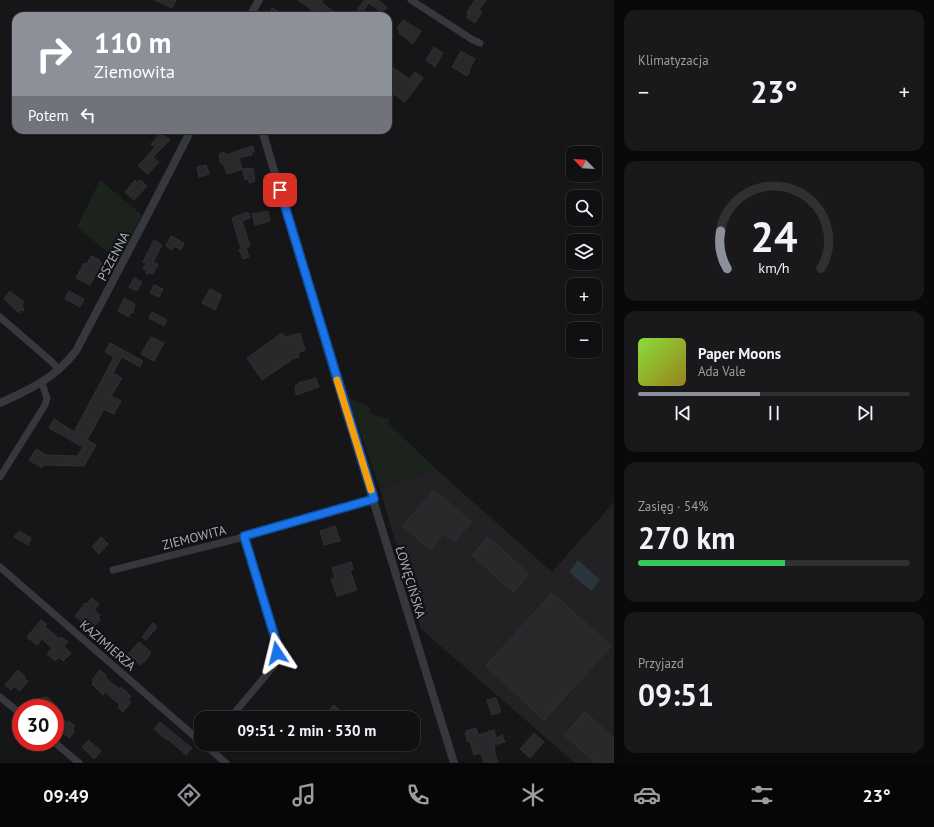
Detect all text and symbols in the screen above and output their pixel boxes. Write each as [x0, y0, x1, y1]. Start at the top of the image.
text: 110 m [94, 24, 171, 61]
icon: right [28, 28, 80, 80]
text: Klimatyzacja [638, 52, 709, 69]
text: Ziemowita [94, 60, 175, 83]
text: 23° [750, 72, 798, 111]
text: − [638, 78, 649, 106]
text: + [899, 78, 910, 106]
icon: left [77, 104, 99, 126]
text: Potem [28, 106, 69, 125]
north arrow [566, 146, 602, 182]
map controls [566, 146, 602, 358]
pin [263, 173, 297, 207]
icon: arrive [269, 179, 291, 201]
button: search [566, 190, 602, 226]
text: 24 [750, 210, 798, 263]
street label: PSZENNA [93, 228, 134, 284]
button: layers [566, 234, 602, 270]
text: km/h [758, 257, 790, 276]
button: + [566, 278, 602, 314]
button: − [566, 322, 602, 358]
text: Paper Moons [698, 344, 781, 363]
text: Ada Vale [698, 363, 746, 380]
icon: previous [672, 402, 694, 424]
icon: pause [763, 402, 785, 424]
icon: next [854, 402, 876, 424]
text: Zasięg · 54% [638, 498, 708, 515]
text: 270 km [638, 518, 736, 557]
street label: ZIEMOWITA [160, 521, 228, 554]
street label: ŁOWĘCIŃSKA [392, 544, 430, 621]
street label: KAZIMIERZA [76, 616, 139, 675]
position arrow [256, 632, 298, 674]
text: Przyjazd [638, 655, 684, 672]
text: 09:51 [638, 675, 714, 714]
speed limit sign: 30 [12, 699, 64, 751]
text: 09:51 · 2 min · 530 m [238, 721, 376, 740]
icon: directions [175, 781, 203, 809]
icon: music [290, 781, 318, 809]
icon: phone [404, 781, 432, 809]
icon: climate [519, 781, 547, 809]
icon: car [633, 781, 661, 809]
icon: filters [748, 781, 776, 809]
text: 09:49 [43, 784, 89, 807]
text: 23° [862, 784, 891, 807]

